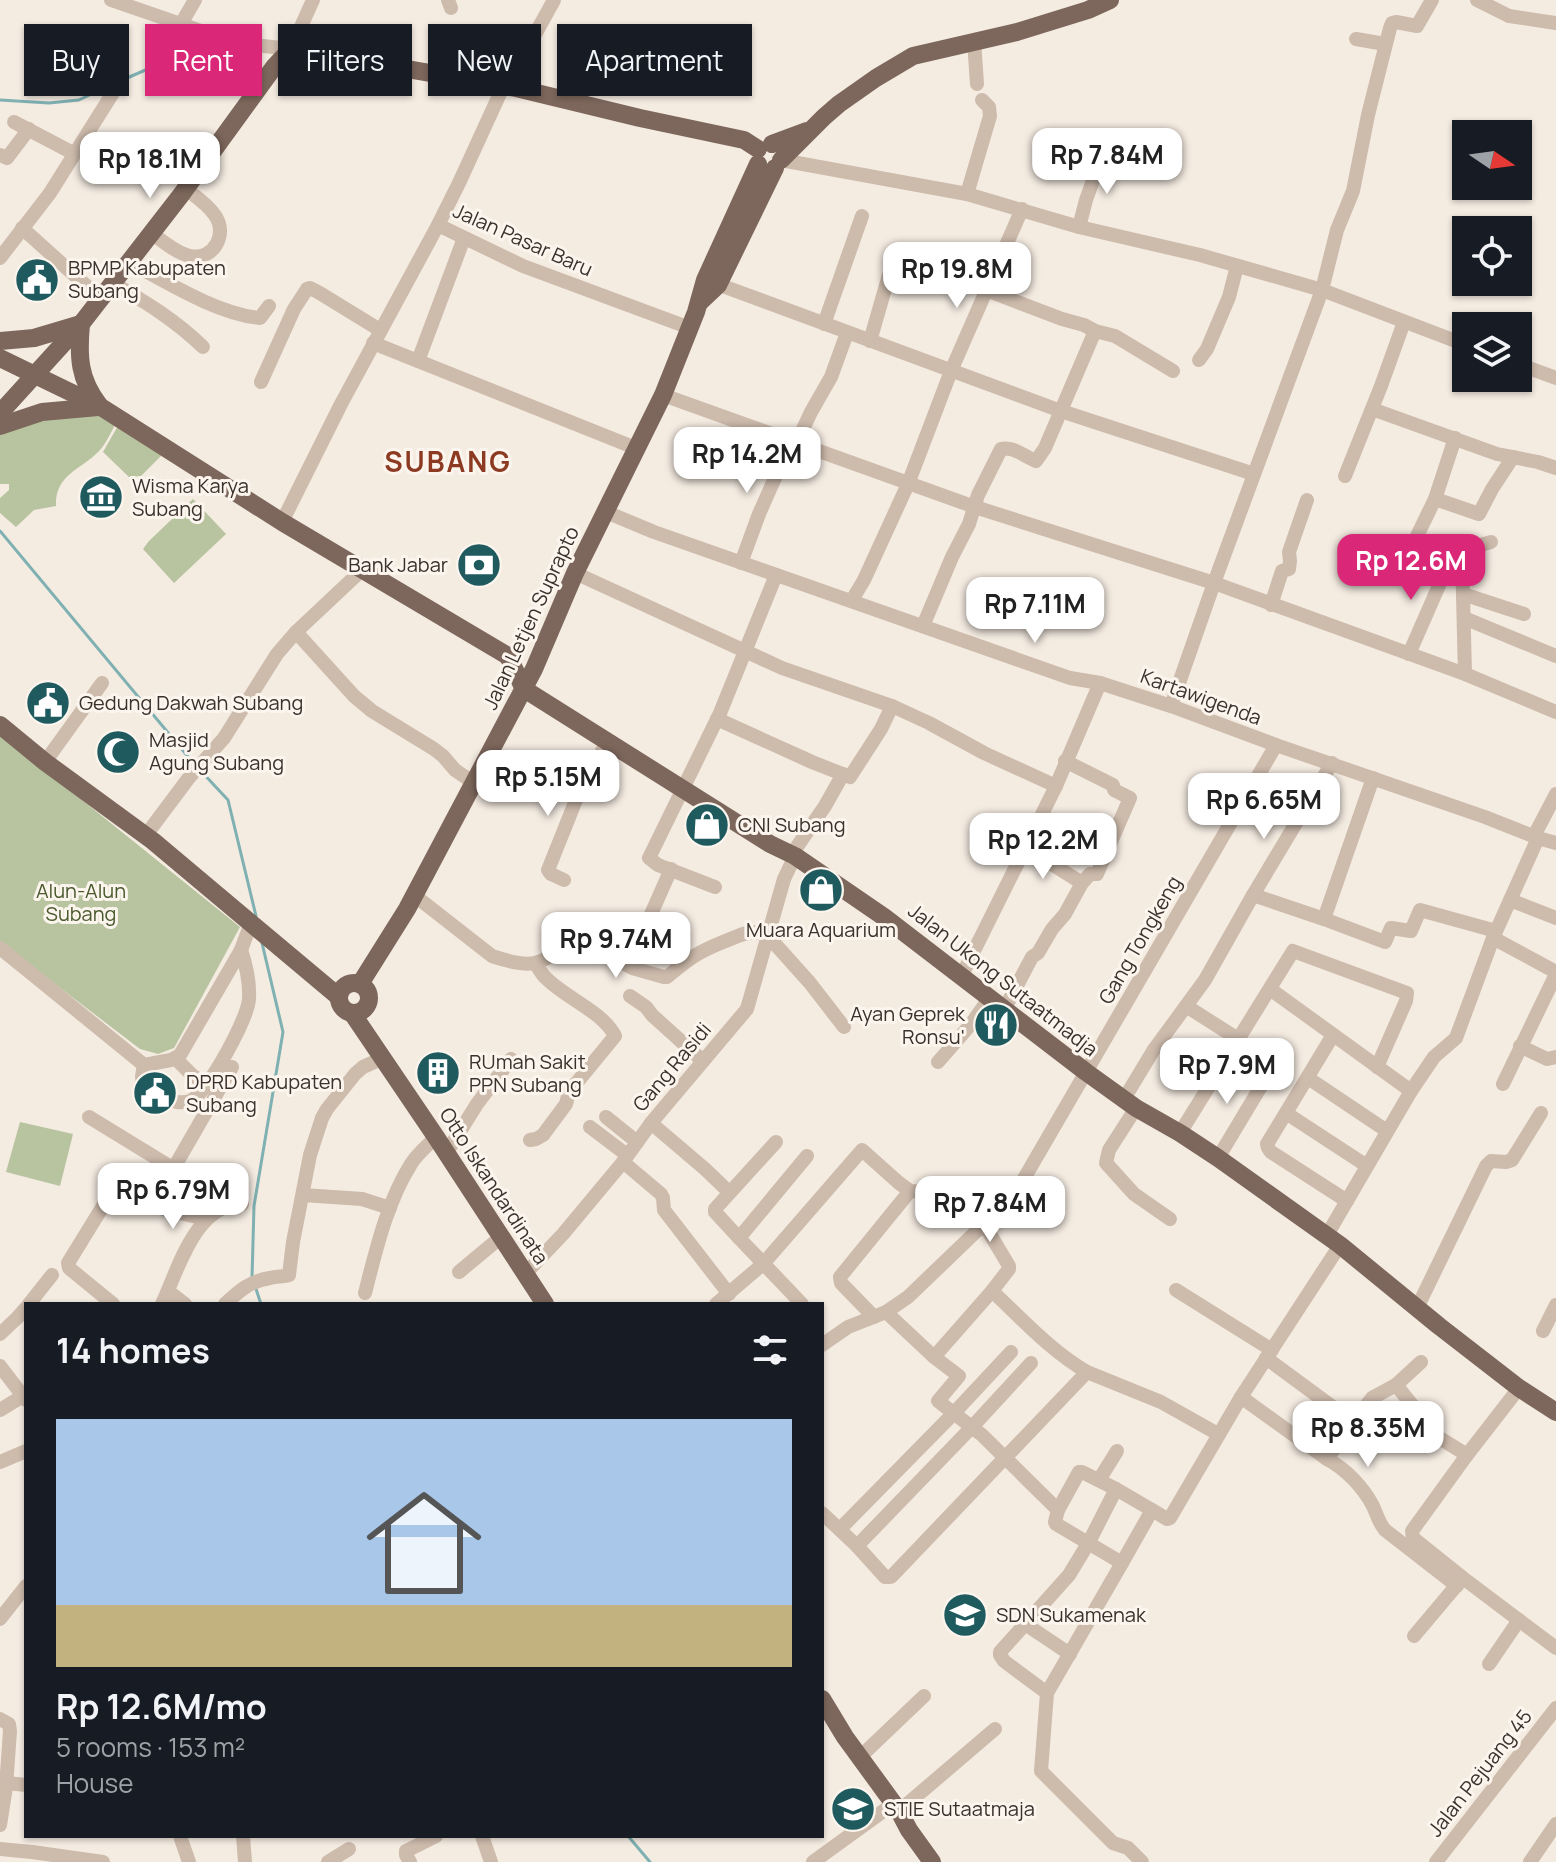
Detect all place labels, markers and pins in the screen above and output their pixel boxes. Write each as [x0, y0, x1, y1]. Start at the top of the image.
pin: Rp 7.84M [1024, 128, 1190, 196]
pin: Rp 18.1M [67, 132, 233, 200]
pin: Rp 19.8M [874, 242, 1040, 310]
place label: BPMP Kabupaten Subang [68, 254, 226, 304]
public building icon: BPMP Kabupaten Subang [13, 256, 61, 304]
pin: Rp 14.2M [664, 427, 830, 495]
place label: Wisma Karya Subang [132, 472, 249, 522]
museum icon: Wisma Karya Subang [77, 473, 125, 521]
pin: Rp 12.6M [1328, 534, 1494, 602]
bank icon: Bank Jabar [455, 541, 503, 589]
place label: Bank Jabar [348, 551, 448, 578]
pin: Rp 7.11M [952, 577, 1118, 645]
public building icon: Gedung Dakwah Subang [24, 679, 72, 727]
place label: Gedung Dakwah Subang [79, 689, 303, 716]
place label: Masjid Agung Subang [149, 726, 284, 776]
mosque icon: Masjid Agung Subang [94, 728, 142, 776]
pin: Rp 5.15M [465, 750, 631, 818]
pin: Rp 6.65M [1181, 773, 1347, 841]
shop icon: CNI Subang [683, 801, 731, 849]
place label: CNI Subang [738, 811, 846, 838]
pin: Rp 12.2M [960, 813, 1126, 881]
shop icon: Muara Aquarium [797, 866, 845, 914]
pin: Rp 9.74M [533, 912, 699, 980]
place label: Muara Aquarium [746, 916, 896, 943]
place label: Ayan Geprek Ronsu' [850, 1000, 966, 1050]
restaurant icon: Ayan Geprek Ronsu' [972, 1001, 1020, 1049]
pin: Rp 7.9M [1153, 1038, 1301, 1106]
place label: RUmah Sakit PPN Subang [469, 1048, 586, 1098]
building icon: RUmah Sakit PPN Subang [414, 1049, 462, 1097]
place label: DPRD Kabupaten Subang [186, 1068, 342, 1118]
public building icon: DPRD Kabupaten Subang [131, 1069, 179, 1117]
pin: Rp 6.79M [90, 1163, 256, 1231]
pin: Rp 7.84M [907, 1176, 1073, 1244]
pin: Rp 8.35M [1285, 1401, 1451, 1469]
school or university icon: SDN Sukamenak [941, 1591, 989, 1639]
place label: SDN Sukamenak [996, 1601, 1147, 1628]
school or university icon: STIE Sutaatmaja [829, 1785, 877, 1833]
place label: STIE Sutaatmaja [884, 1795, 1035, 1822]

